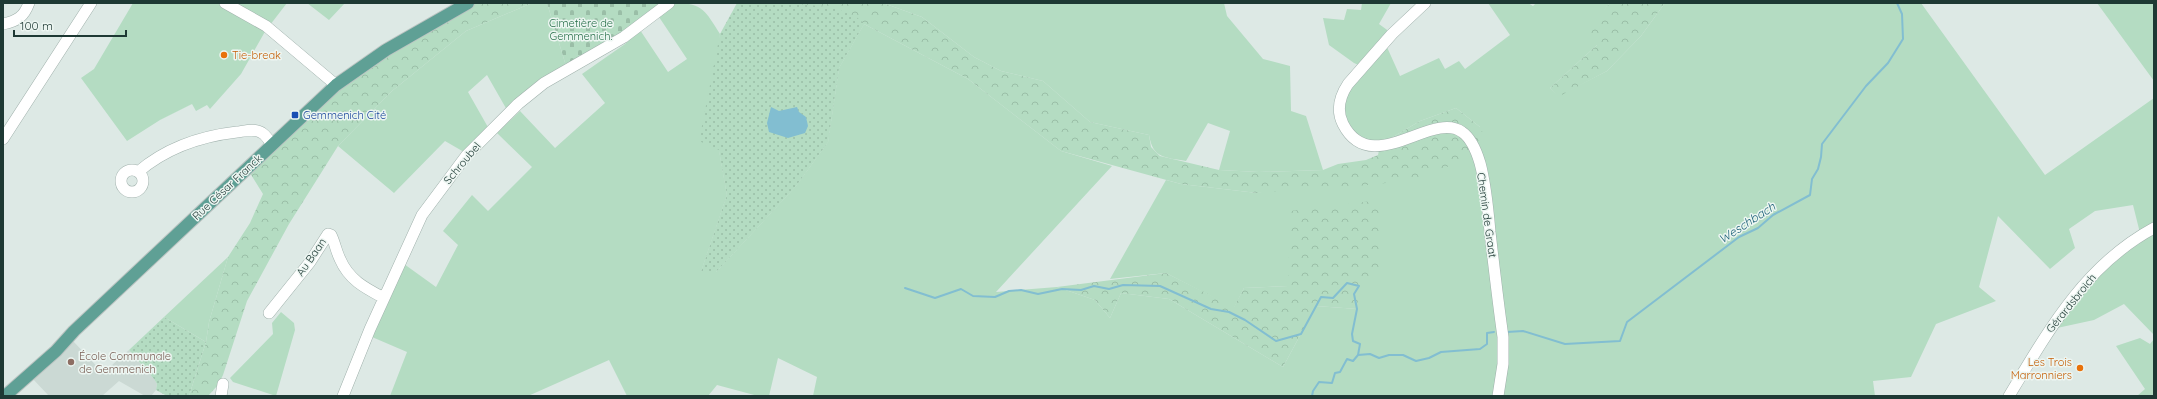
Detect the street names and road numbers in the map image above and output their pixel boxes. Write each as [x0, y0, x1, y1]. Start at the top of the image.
street label: Schroubel [440, 139, 484, 187]
street label: Rue César Franck [189, 151, 265, 223]
street label: Chemin de Graat [1474, 171, 1500, 259]
street label: Au Baan [293, 235, 329, 279]
street label: Gérardsbroich [2043, 271, 2099, 335]

